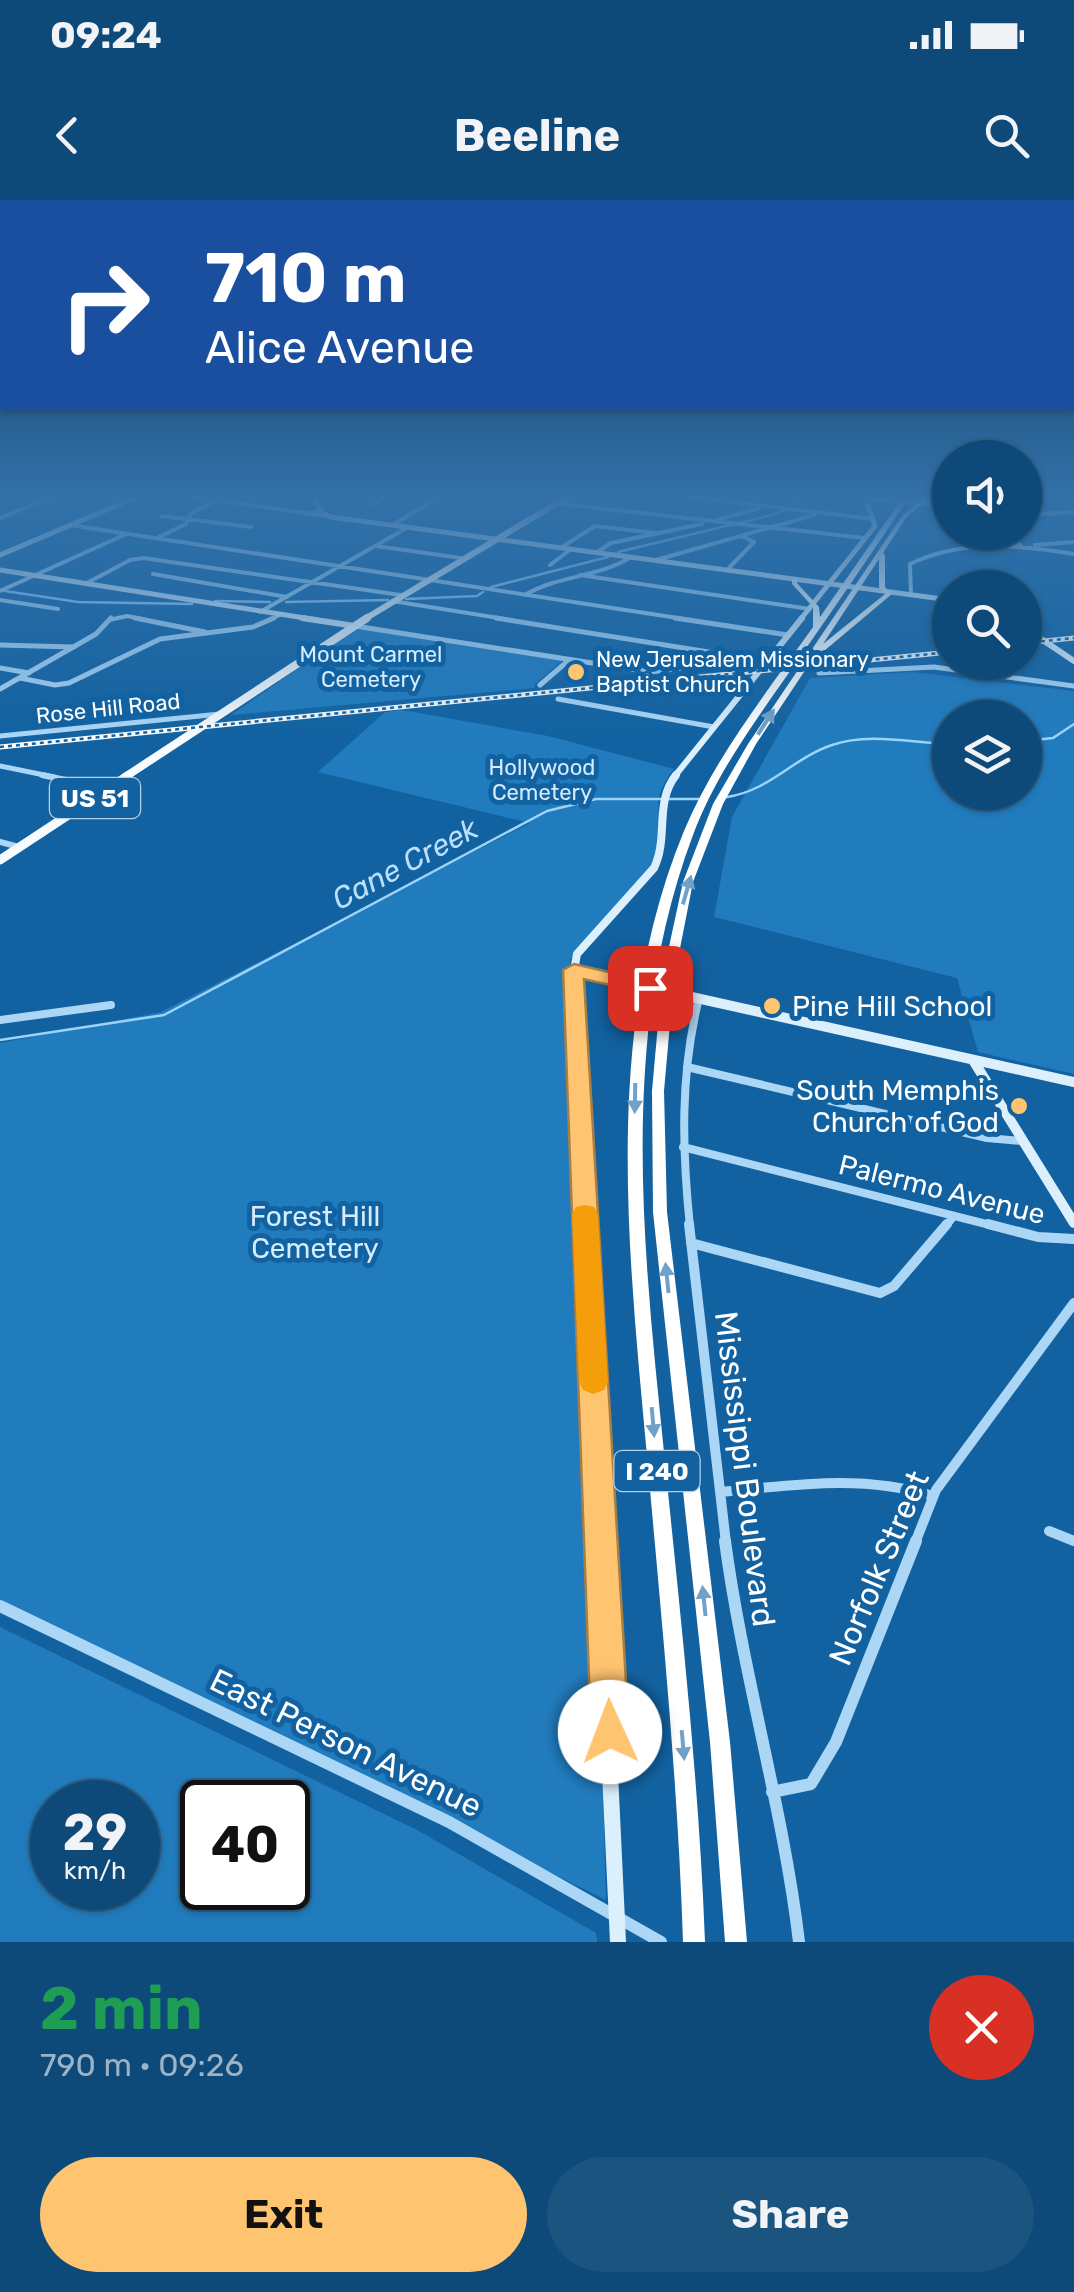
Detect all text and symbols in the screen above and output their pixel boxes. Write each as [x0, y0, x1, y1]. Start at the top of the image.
text: 09:24 [50, 12, 162, 58]
icon: back [40, 108, 95, 163]
icon: search [979, 108, 1034, 163]
text: Beeline [454, 109, 620, 162]
text: 710 m [205, 237, 407, 320]
icon: right [40, 240, 170, 370]
text: Alice Avenue [205, 321, 474, 374]
map controls [932, 440, 1042, 810]
button: sound [932, 440, 1042, 550]
button: search [932, 570, 1042, 680]
park label: Mount Carmel Cemetery [300, 641, 442, 693]
place label: New Jerusalem Missionary Baptist Church [596, 646, 869, 698]
marker: New Jerusalem Missionary Baptist Church [565, 661, 587, 683]
street label: Rose Hill Road [34, 687, 182, 730]
button: layers [932, 700, 1042, 810]
one-way arrow [757, 709, 775, 736]
park label: Hollywood Cemetery [489, 754, 595, 806]
road number: US 51 [50, 778, 140, 818]
water label: Cane Creek [326, 810, 485, 917]
one-way arrow [680, 874, 695, 904]
pin [608, 946, 693, 1031]
icon: arrive [623, 961, 678, 1016]
place label: Pine Hill School [792, 990, 992, 1023]
marker: Pine Hill School [761, 995, 783, 1017]
place label: South Memphis Church of God [796, 1074, 999, 1139]
one-way arrow [627, 1082, 643, 1114]
marker: South Memphis Church of God [1008, 1095, 1030, 1117]
street label: Palermo Avenue [835, 1148, 1048, 1231]
park label: Forest Hill Cemetery [250, 1200, 380, 1265]
one-way arrow [658, 1262, 674, 1294]
street label: Mississippi Boulevard [707, 1309, 783, 1629]
one-way arrow [645, 1406, 661, 1438]
road number: I 240 [614, 1451, 700, 1491]
street label: Norfolk Street [821, 1465, 937, 1671]
one-way arrow [696, 1585, 712, 1616]
street label: East Person Avenue [204, 1661, 488, 1825]
position arrow [558, 1680, 662, 1784]
one-way arrow [675, 1730, 691, 1762]
speed limit sign: 40 [180, 1780, 310, 1910]
text: 29 [63, 1803, 127, 1863]
text: km/h [64, 1856, 126, 1885]
text: 2 min [40, 1973, 202, 2044]
button: close [929, 1975, 1034, 2080]
text: 790 m · 09:26 [40, 2046, 244, 2084]
button: Exit [40, 2157, 527, 2272]
button: Share [547, 2157, 1034, 2272]

